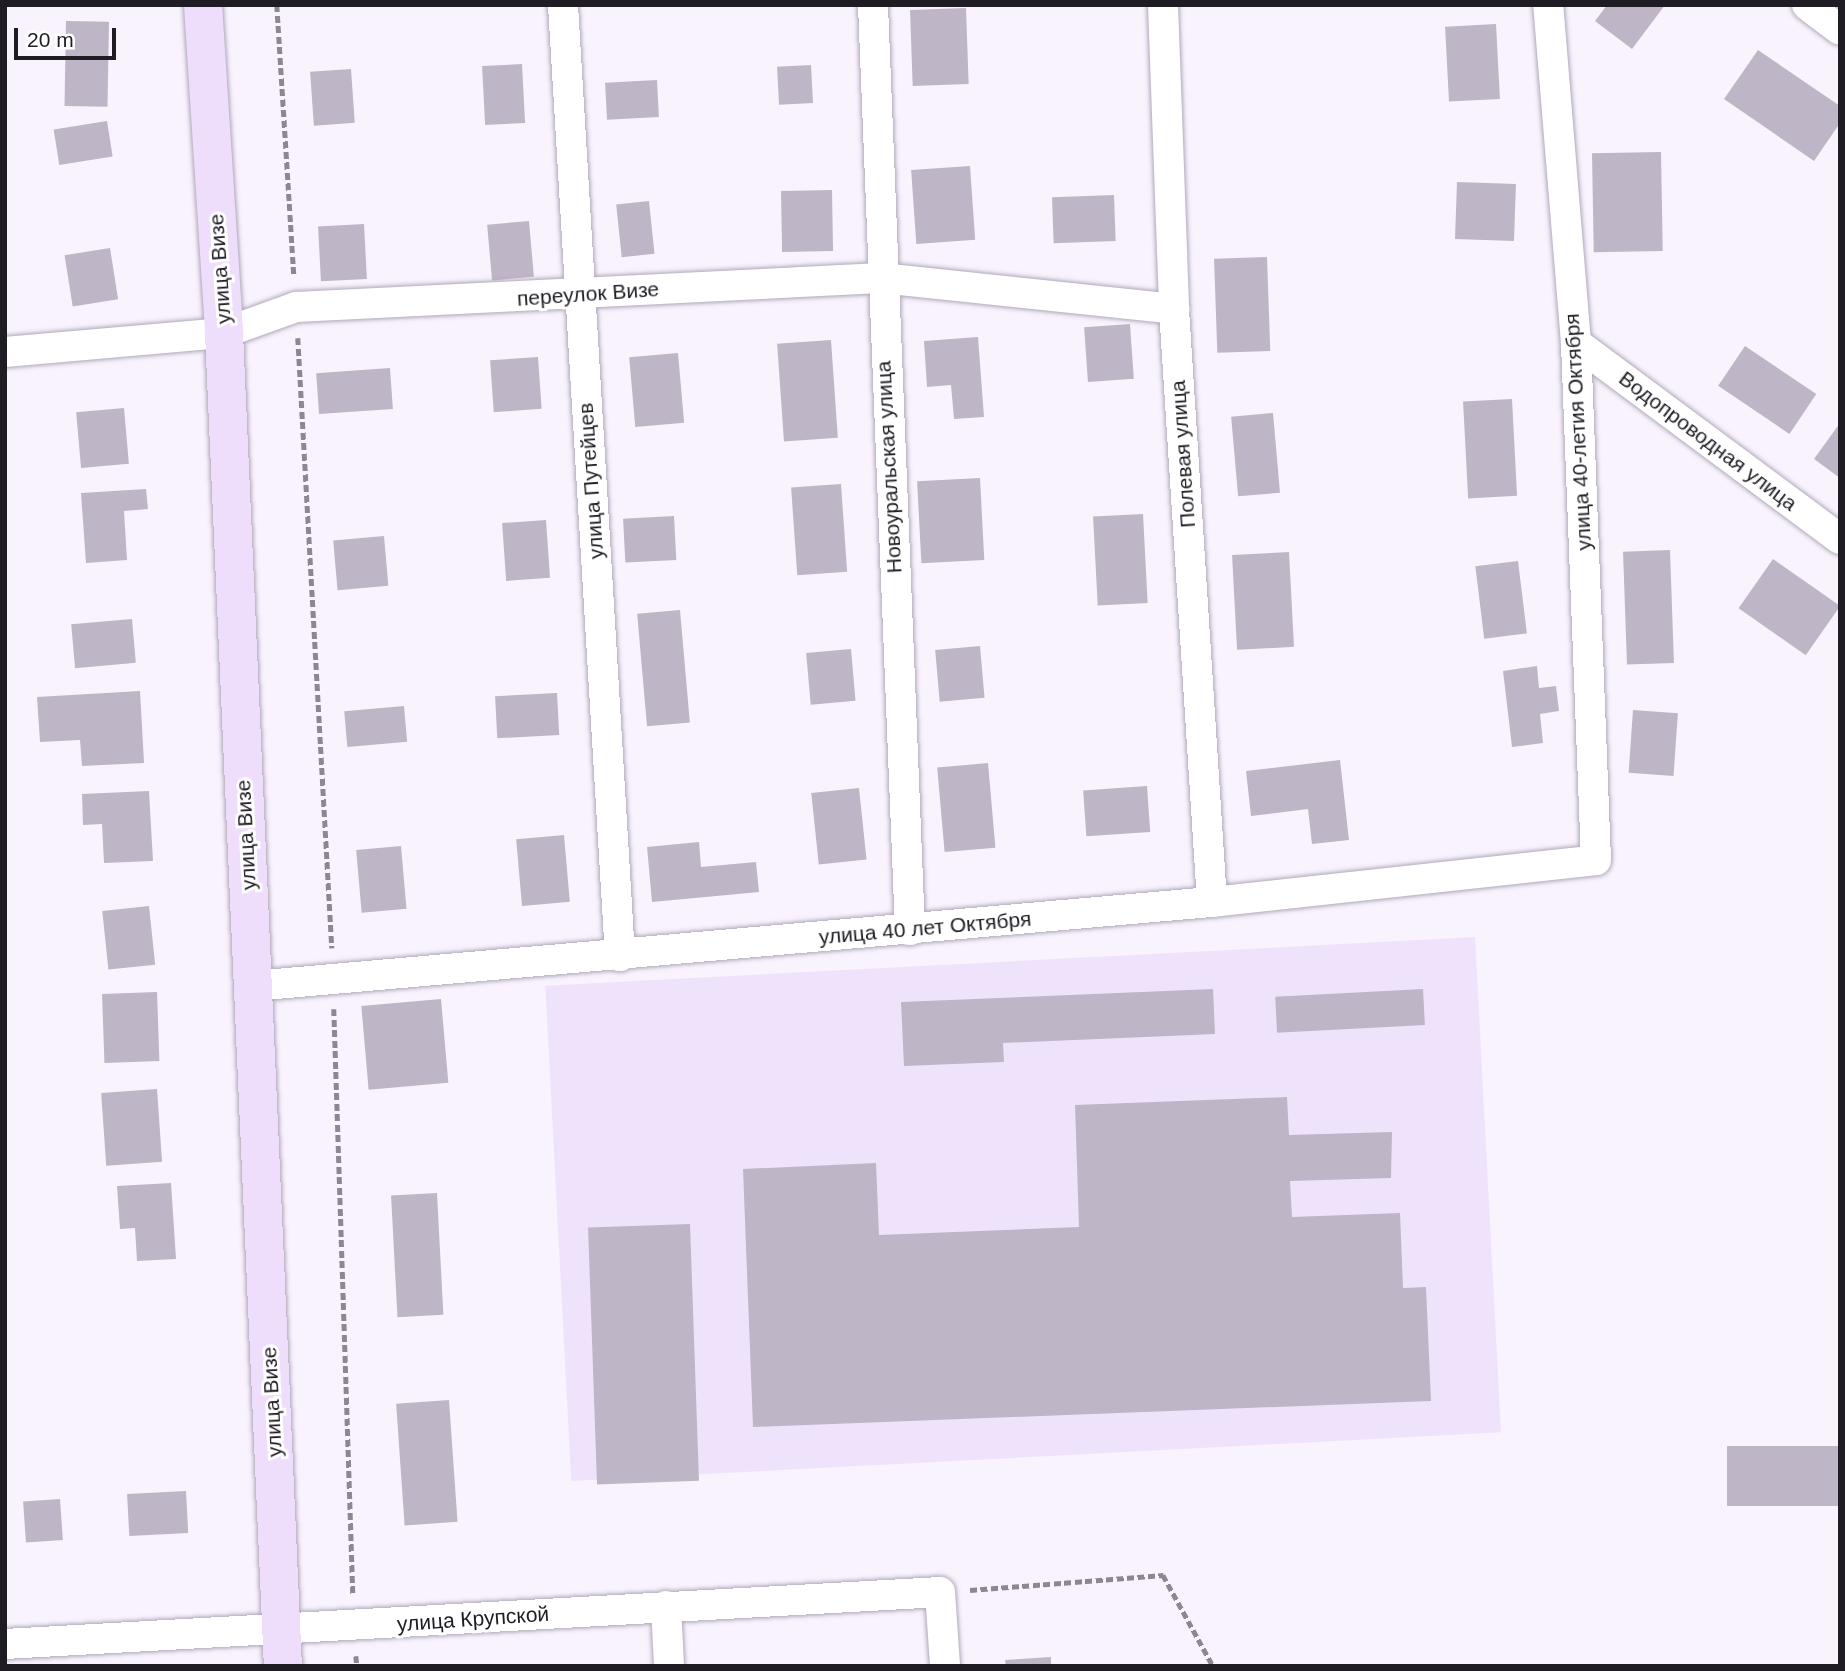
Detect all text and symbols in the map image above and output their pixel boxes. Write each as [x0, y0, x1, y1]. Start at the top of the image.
scale bar [18, 14, 119, 58]
text: 20 m [27, 28, 74, 51]
street label: улица Визе [204, 213, 236, 325]
street label: переулок Визе [516, 276, 660, 312]
street label: улица 40-летия Октября [1559, 313, 1597, 551]
street label: Новоуральская улица [871, 360, 907, 574]
street label: Водопроводная улица [1614, 366, 1802, 516]
street label: Полевая улица [1165, 379, 1201, 529]
street label: улица Путейцев [573, 402, 609, 560]
street label: улица Визе [231, 779, 261, 891]
street label: улица 40 лет Октября [818, 906, 1032, 950]
street label: улица Визе [257, 1346, 287, 1458]
street label: улица Крупской [396, 1601, 550, 1637]

